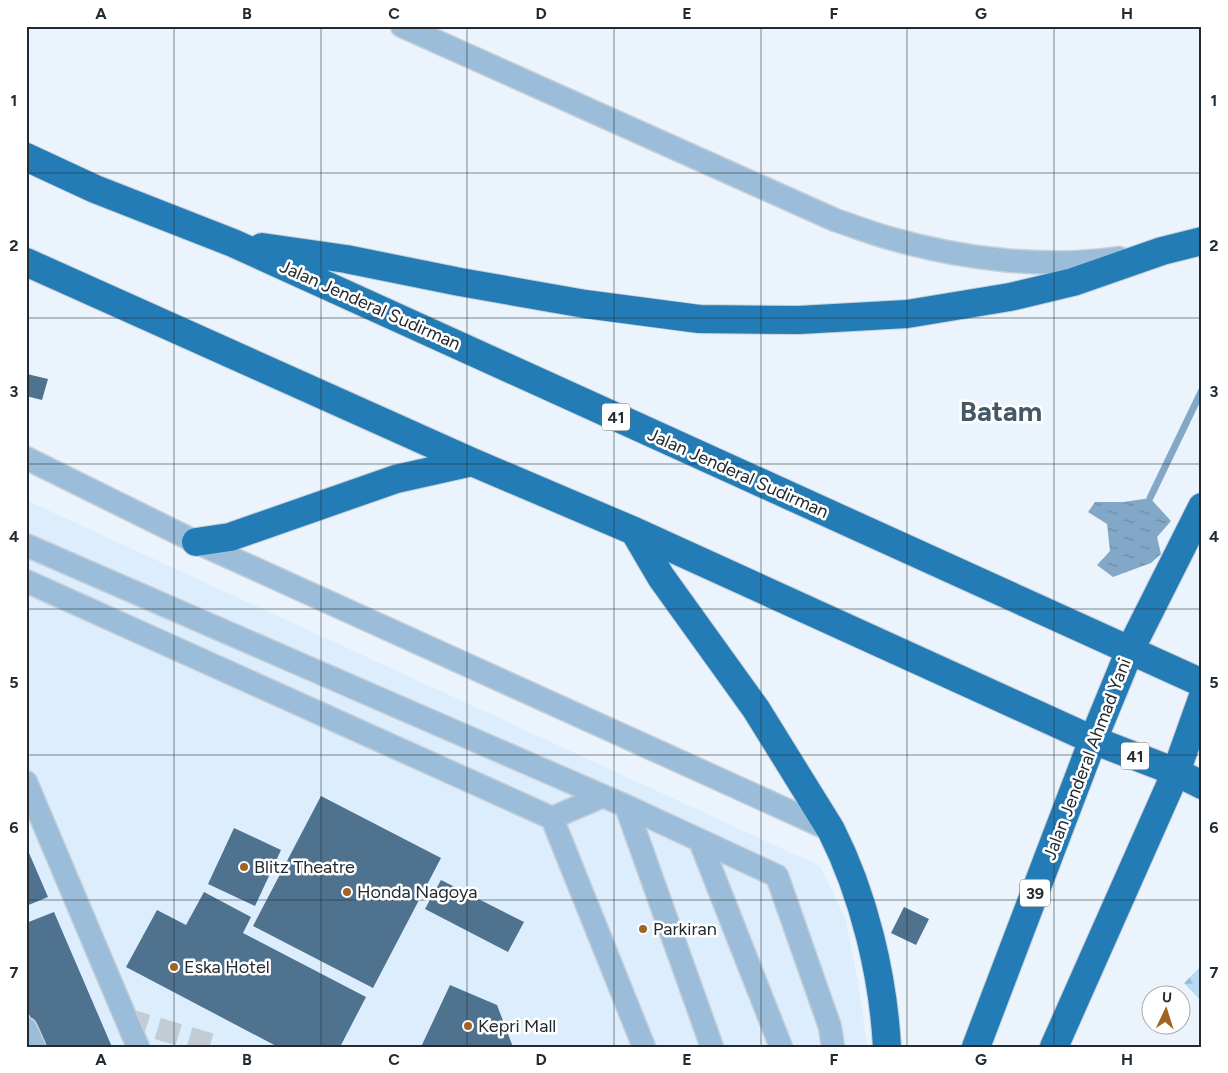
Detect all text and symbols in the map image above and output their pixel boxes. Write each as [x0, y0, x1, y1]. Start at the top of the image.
text: A [95, 4, 107, 23]
text: B [242, 4, 252, 23]
text: C [388, 4, 400, 23]
text: D [535, 4, 547, 23]
text: E [682, 4, 692, 23]
text: F [830, 4, 839, 23]
text: G [975, 4, 987, 23]
text: H [1121, 4, 1133, 23]
text: 1 [11, 91, 17, 110]
text: 1 [1211, 91, 1217, 110]
text: 2 [9, 236, 19, 255]
text: 2 [1209, 236, 1219, 255]
street label: Jalan Jenderal Sudirman [276, 255, 464, 355]
text: 3 [10, 382, 19, 401]
text: 3 [1210, 382, 1219, 401]
district label: Batam [960, 394, 1042, 428]
road number: 41 [602, 404, 630, 431]
street label: Jalan Jenderal Sudirman [644, 423, 832, 523]
text: 4 [9, 527, 19, 546]
text: 4 [1209, 527, 1219, 546]
street label: Jalan Jenderal Ahmad Yani [1038, 655, 1136, 863]
text: 5 [9, 673, 19, 692]
text: 5 [1209, 673, 1219, 692]
road number: 41 [1121, 742, 1149, 769]
text: 6 [9, 818, 19, 837]
text: 6 [1209, 818, 1219, 837]
place label: Blitz Theatre [254, 856, 355, 878]
marker: Blitz Theatre [238, 861, 250, 873]
road number: 39 [1020, 880, 1050, 906]
place label: Honda Nagoya [357, 881, 478, 903]
marker: Honda Nagoya [341, 886, 353, 898]
place label: Parkiran [653, 918, 717, 940]
marker: Parkiran [637, 923, 649, 935]
place label: Eska Hotel [184, 956, 270, 978]
marker: Eska Hotel [168, 961, 180, 973]
text: 7 [10, 963, 19, 982]
text: 7 [1210, 963, 1219, 982]
north arrow [1140, 986, 1190, 1036]
text: U [1161, 989, 1172, 1006]
place label: Kepri Mall [478, 1015, 556, 1037]
marker: Kepri Mall [462, 1020, 474, 1032]
text: A [95, 1050, 107, 1069]
text: B [242, 1050, 252, 1069]
text: C [388, 1050, 400, 1069]
text: D [535, 1050, 547, 1069]
text: E [682, 1050, 692, 1069]
text: F [830, 1050, 839, 1069]
text: G [975, 1050, 987, 1069]
text: H [1121, 1050, 1133, 1069]

